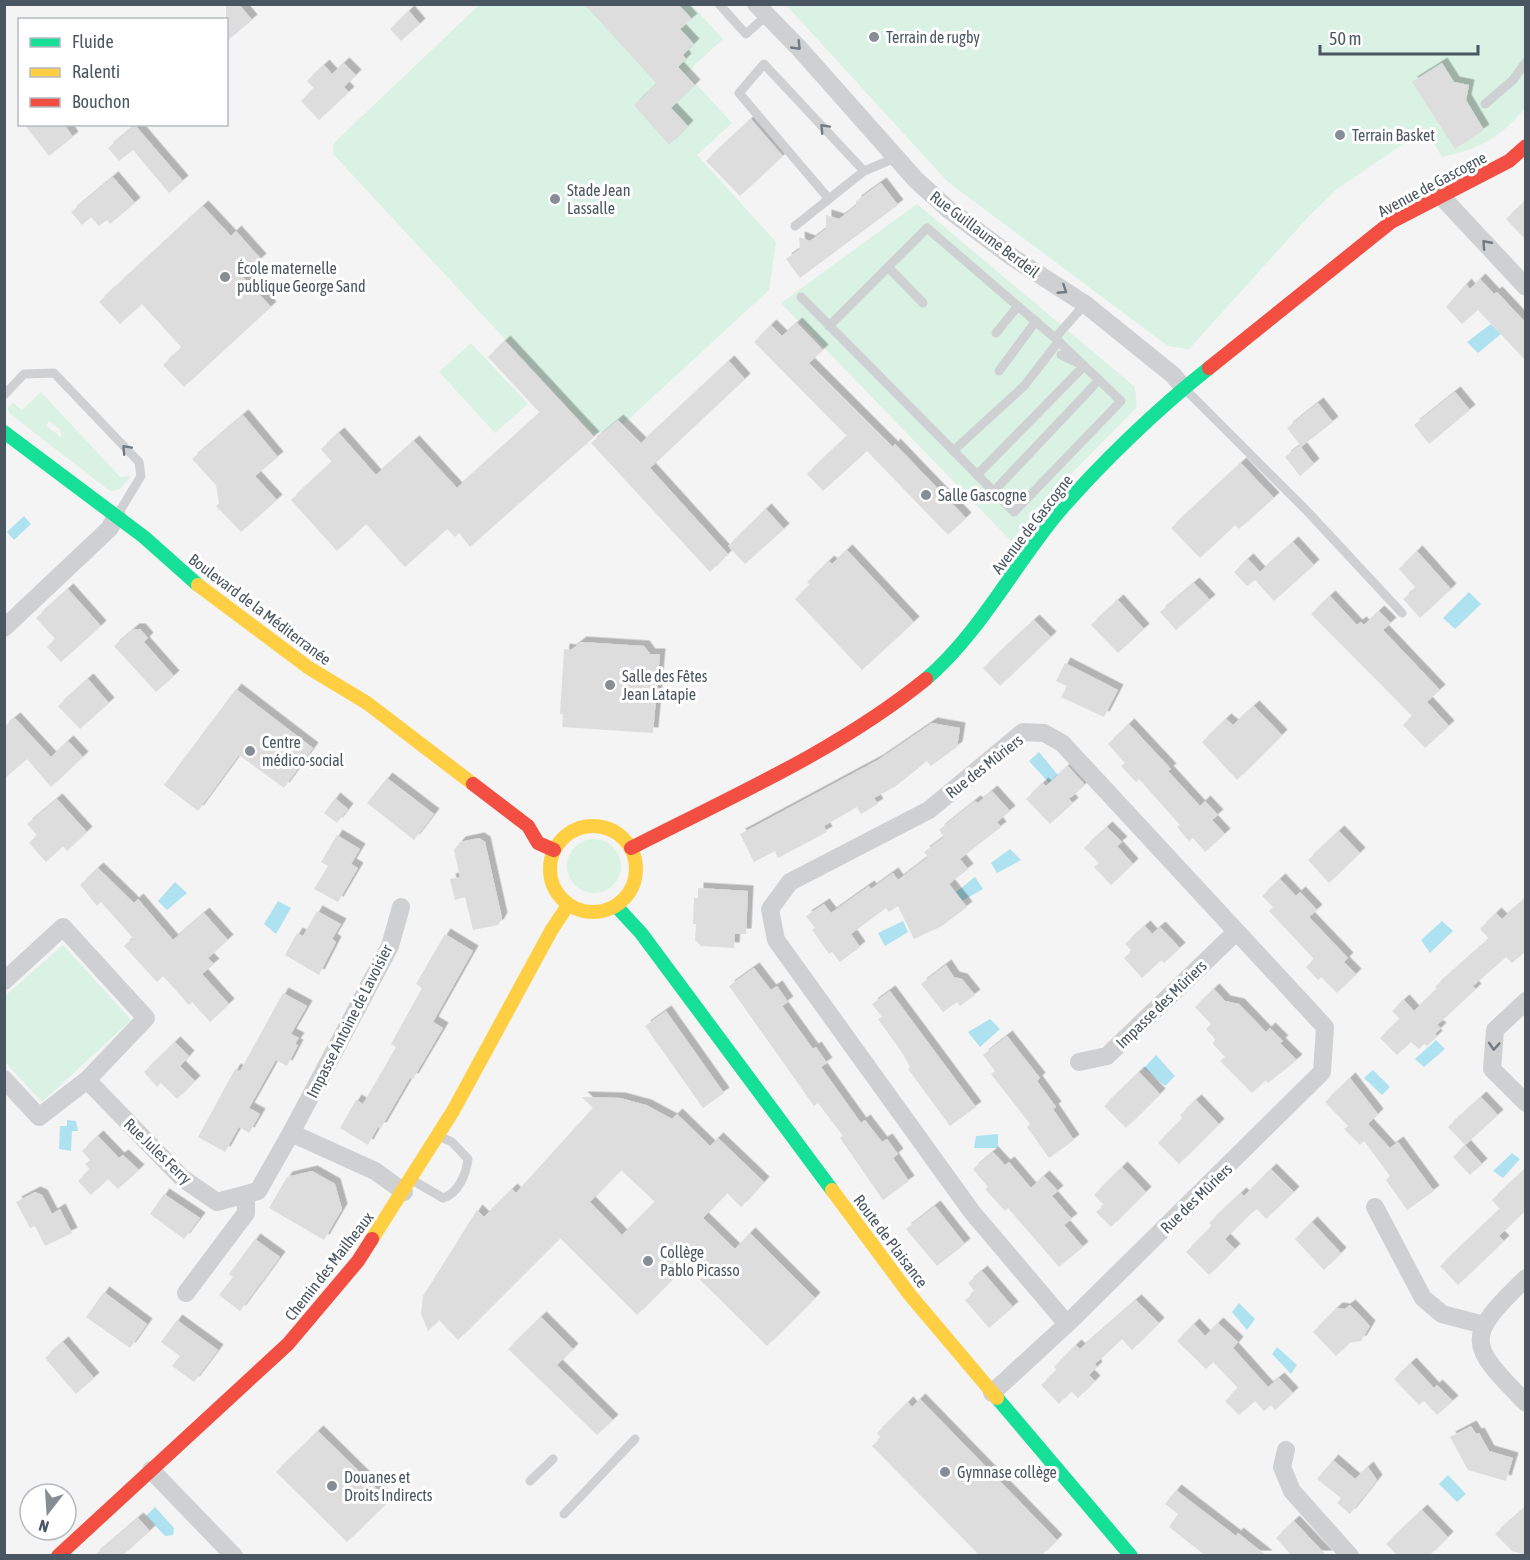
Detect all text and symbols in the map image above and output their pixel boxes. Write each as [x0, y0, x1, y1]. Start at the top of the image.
legend [18, 18, 228, 126]
scale bar [1320, 18, 1478, 56]
place label: Terrain de rugby [886, 28, 980, 47]
text: 50 m [1329, 28, 1361, 49]
marker: Terrain de rugby [867, 30, 881, 44]
text: Fluide [72, 31, 114, 52]
one-way arrow [790, 40, 801, 50]
text: Ralenti [72, 61, 120, 82]
text: Bouchon [72, 91, 130, 112]
one-way arrow [820, 125, 831, 135]
place label: Terrain Basket [1352, 126, 1435, 144]
marker: Terrain Basket [1333, 128, 1347, 142]
street label: Avenue de Gascogne [1375, 148, 1490, 221]
place label: Stade Jean Lassalle [567, 181, 630, 217]
street label: Rue Guillaume Berdeil [927, 187, 1044, 281]
marker: Stade Jean Lassalle [548, 192, 562, 206]
one-way arrow [1482, 240, 1493, 251]
place label: École maternelle publique George Sand [237, 259, 366, 296]
marker: École maternelle publique George Sand [218, 270, 232, 284]
one-way arrow [1056, 283, 1067, 294]
one-way arrow [122, 445, 133, 456]
street label: Avenue de Gascogne [988, 471, 1077, 578]
place label: Salle Gascogne [938, 486, 1027, 505]
marker: Salle Gascogne [919, 488, 933, 502]
street label: Boulevard de la Méditerranée [186, 550, 334, 668]
place label: Salle des Fêtes Jean Latapie [622, 667, 708, 704]
marker: Salle des Fêtes Jean Latapie [603, 678, 617, 692]
street label: Rue des Mûriers [942, 730, 1026, 802]
place label: Centre médico-social [262, 733, 345, 769]
marker: Centre médico-social [243, 744, 257, 758]
street label: Impasse Antoine de Lavoisier [303, 941, 397, 1101]
street label: Impasse des Mûriers [1112, 956, 1211, 1052]
one-way arrow [1488, 1042, 1501, 1051]
street label: Rue Jules Ferry [120, 1114, 196, 1189]
street label: Rue des Mûriers [1157, 1159, 1236, 1237]
street label: Route de Plaisance [850, 1191, 932, 1291]
street label: Chemin des Mailheaux [281, 1208, 377, 1324]
place label: Collège Pablo Picasso [660, 1243, 740, 1279]
marker: Collège Pablo Picasso [641, 1254, 655, 1268]
place label: Gymnase collège [957, 1463, 1057, 1482]
marker: Gymnase collège [938, 1465, 952, 1479]
place label: Douanes et Droits Indirects [344, 1468, 433, 1504]
marker: Douanes et Droits Indirects [325, 1479, 339, 1493]
north arrow [18, 1482, 78, 1542]
text: N [36, 1516, 51, 1536]

